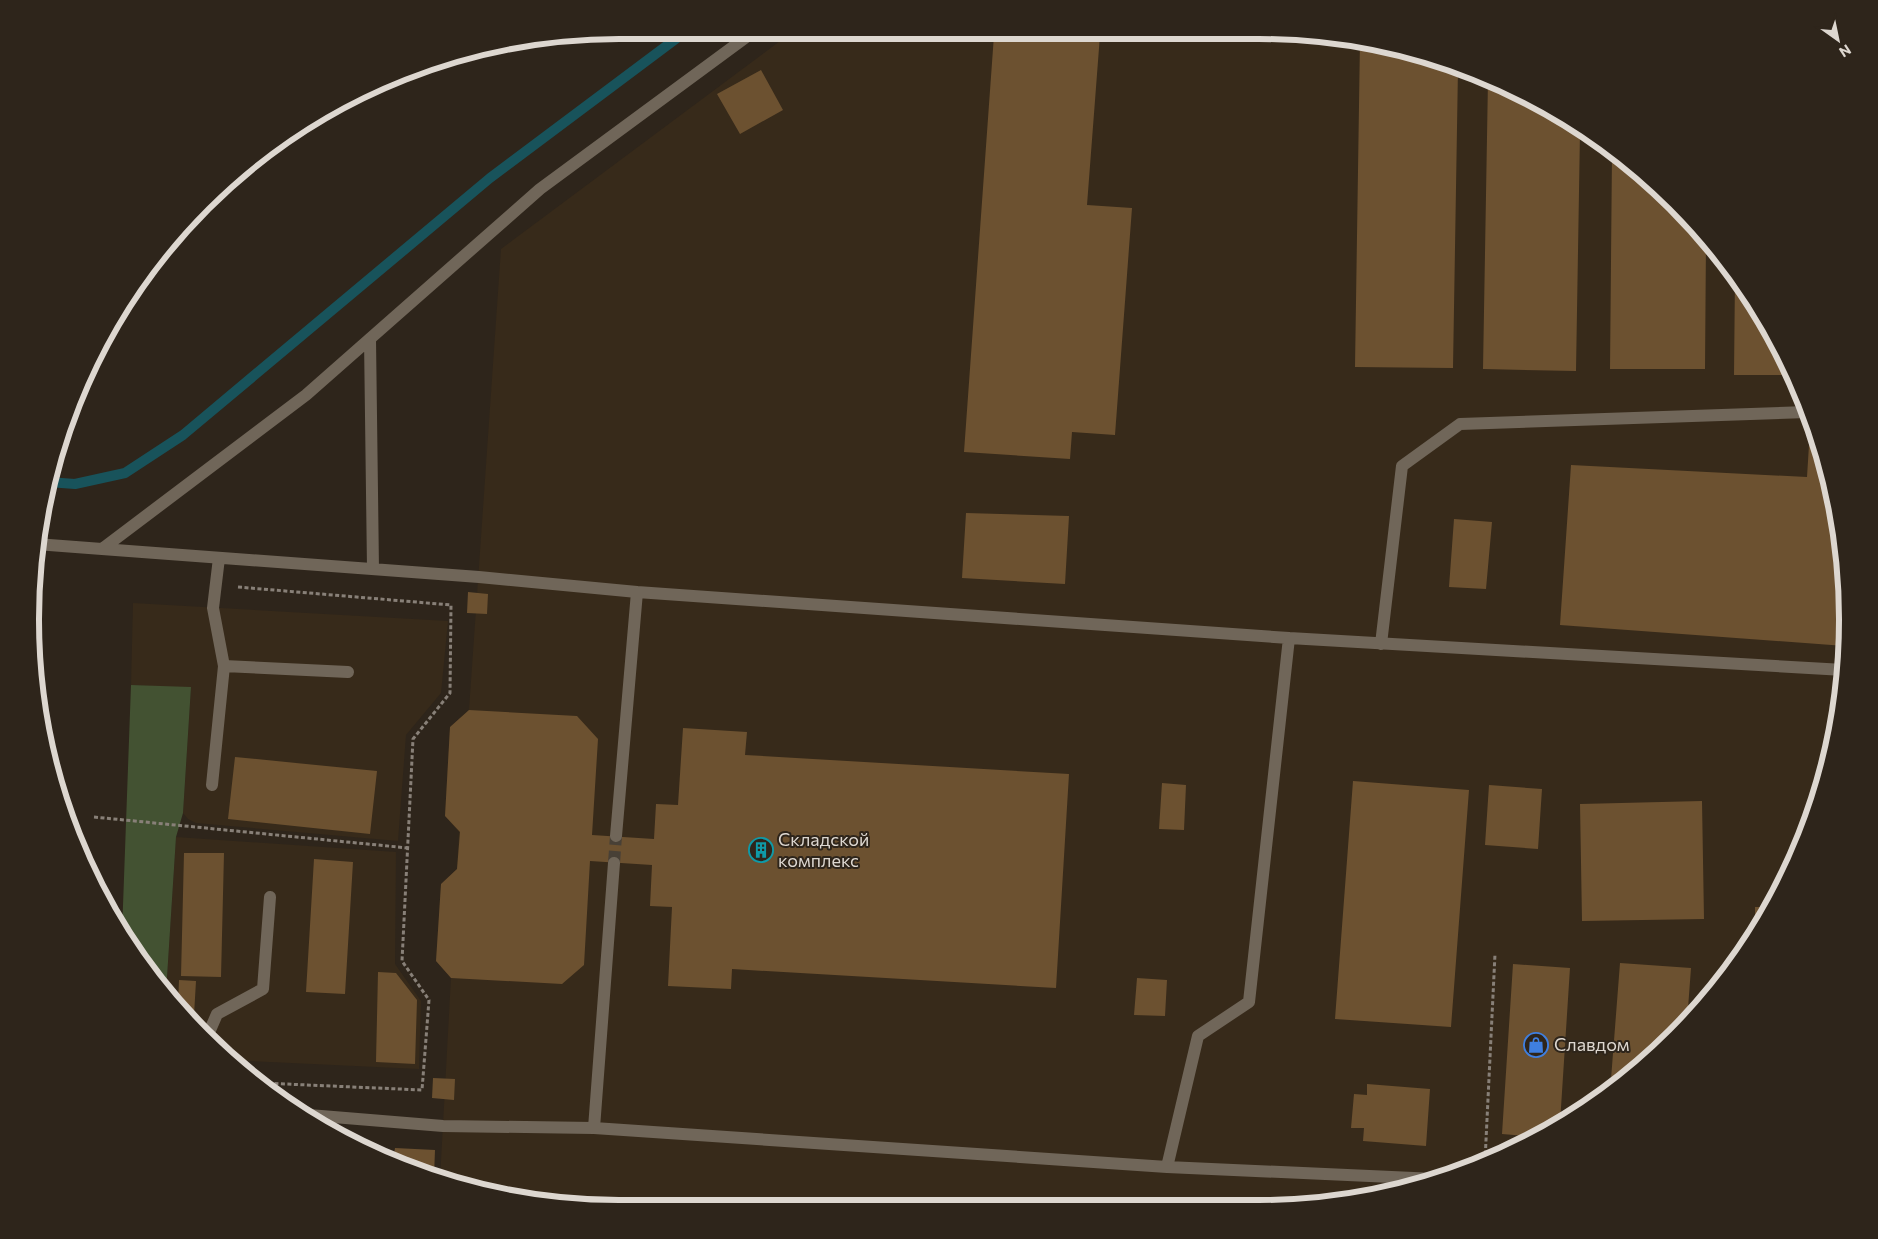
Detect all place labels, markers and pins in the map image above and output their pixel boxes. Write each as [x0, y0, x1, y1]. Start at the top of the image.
place label: Складской комплекс [778, 828, 869, 871]
building icon: Складской комплекс [748, 837, 774, 863]
shop icon: Славдом [1523, 1032, 1549, 1058]
place label: Славдом [1554, 1033, 1630, 1055]

